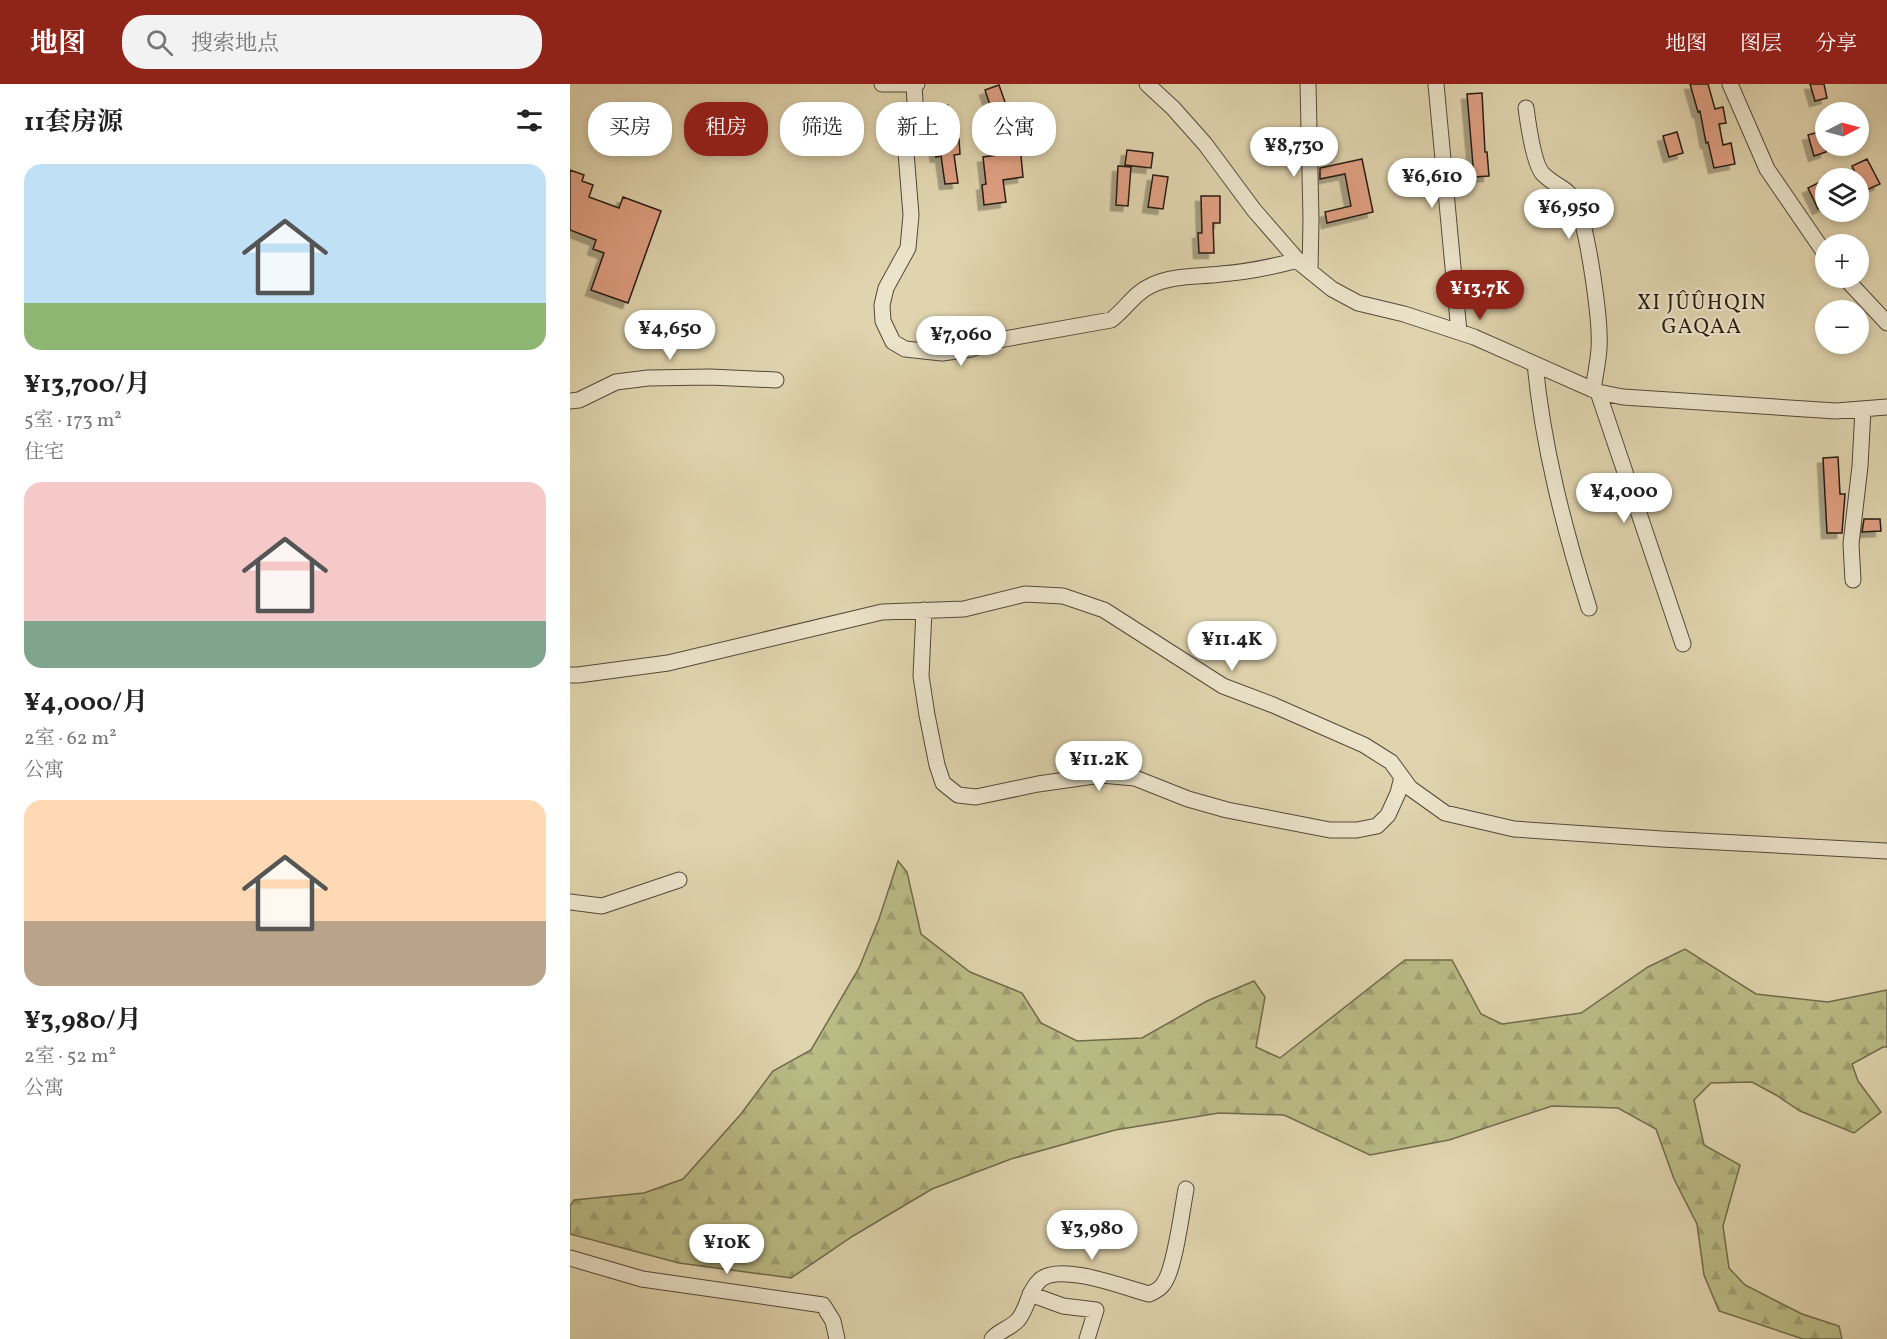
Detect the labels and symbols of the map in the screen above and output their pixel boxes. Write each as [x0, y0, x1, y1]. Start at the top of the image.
north arrow [1815, 102, 1869, 156]
pin: ¥8,730 [1245, 127, 1343, 178]
pin: ¥6,610 [1383, 158, 1481, 209]
pin: ¥6,950 [1520, 189, 1618, 240]
pin: ¥13.7K [1431, 270, 1529, 321]
district label: XI JÛÛHQIN GAQAA [1637, 289, 1767, 342]
pin: ¥4,650 [621, 310, 719, 361]
pin: ¥7,060 [912, 316, 1010, 367]
pin: ¥4,000 [1575, 473, 1673, 524]
pin: ¥11.4K [1183, 621, 1281, 672]
pin: ¥11.2K [1050, 741, 1148, 792]
pin: ¥3,980 [1043, 1210, 1141, 1261]
pin: ¥10K [691, 1224, 763, 1275]

